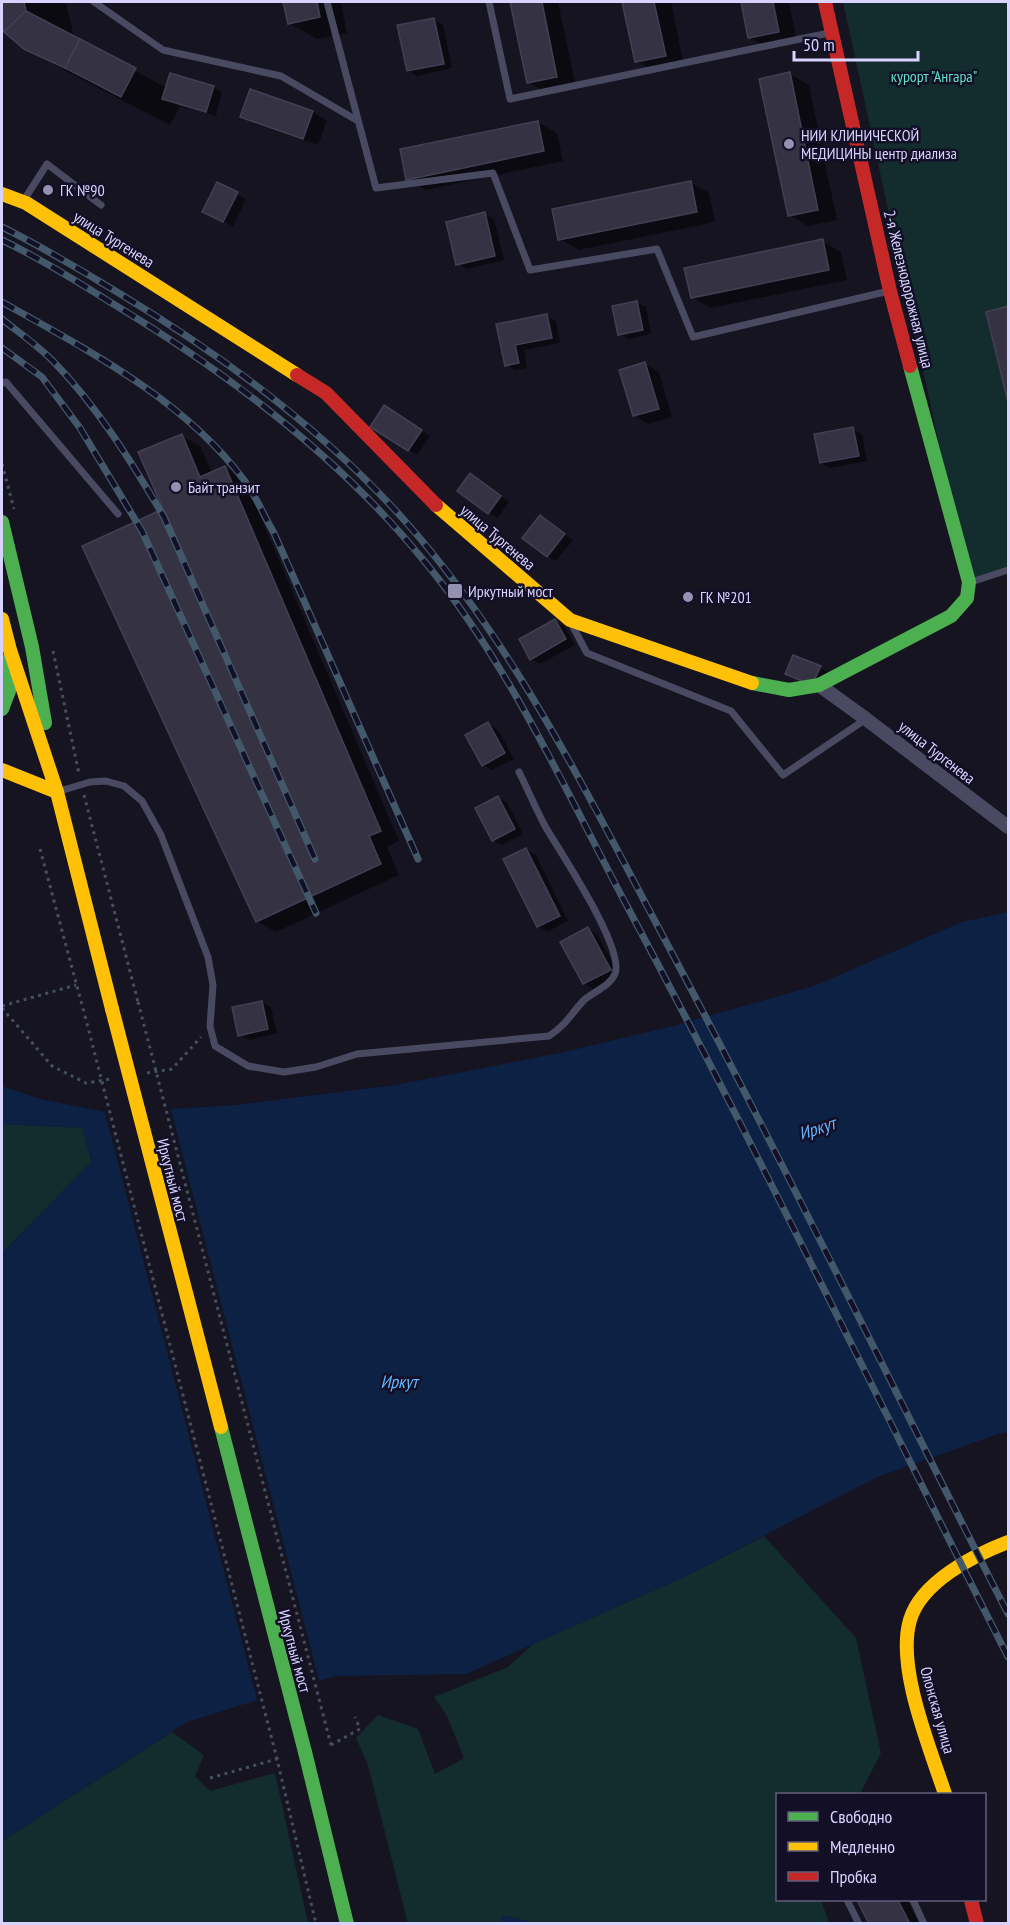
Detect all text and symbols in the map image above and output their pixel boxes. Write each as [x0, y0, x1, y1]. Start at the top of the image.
scale bar [794, 24, 918, 62]
text: 50 m [803, 33, 835, 56]
park label: курорт "Ангара" [891, 66, 977, 86]
place label: НИИ КЛИНИЧЕСКОЙ МЕДИЦИНЫ центр диализа [801, 125, 957, 163]
marker: НИИ КЛИНИЧЕСКОЙ МЕДИЦИНЫ центр диализа [782, 137, 796, 151]
place label: ГК №90 [60, 180, 105, 200]
marker: ГК №90 [41, 183, 55, 197]
street label: улица Тургенева [70, 206, 158, 272]
street label: 2-я Железнодорожная улица [880, 208, 938, 370]
place label: Байт транзит [188, 477, 261, 497]
marker: Байт транзит [169, 480, 183, 494]
street label: улица Тургенева [456, 500, 540, 574]
place label: Иркутный мост [468, 581, 554, 601]
marker: Иркутный мост [446, 582, 464, 600]
place label: ГК №201 [700, 587, 752, 607]
marker: ГК №201 [681, 590, 695, 604]
street label: улица Тургенева [895, 716, 979, 788]
water label: Иркут [796, 1111, 840, 1145]
street label: Иркутный мост [153, 1136, 193, 1224]
water label: Иркут [380, 1370, 420, 1393]
street label: Иркутный мост [274, 1607, 316, 1695]
street label: Олонская улица [916, 1664, 960, 1756]
legend [776, 1793, 986, 1901]
text: Свободно [830, 1805, 893, 1828]
text: Медленно [830, 1835, 895, 1858]
text: Пробка [830, 1865, 877, 1888]

